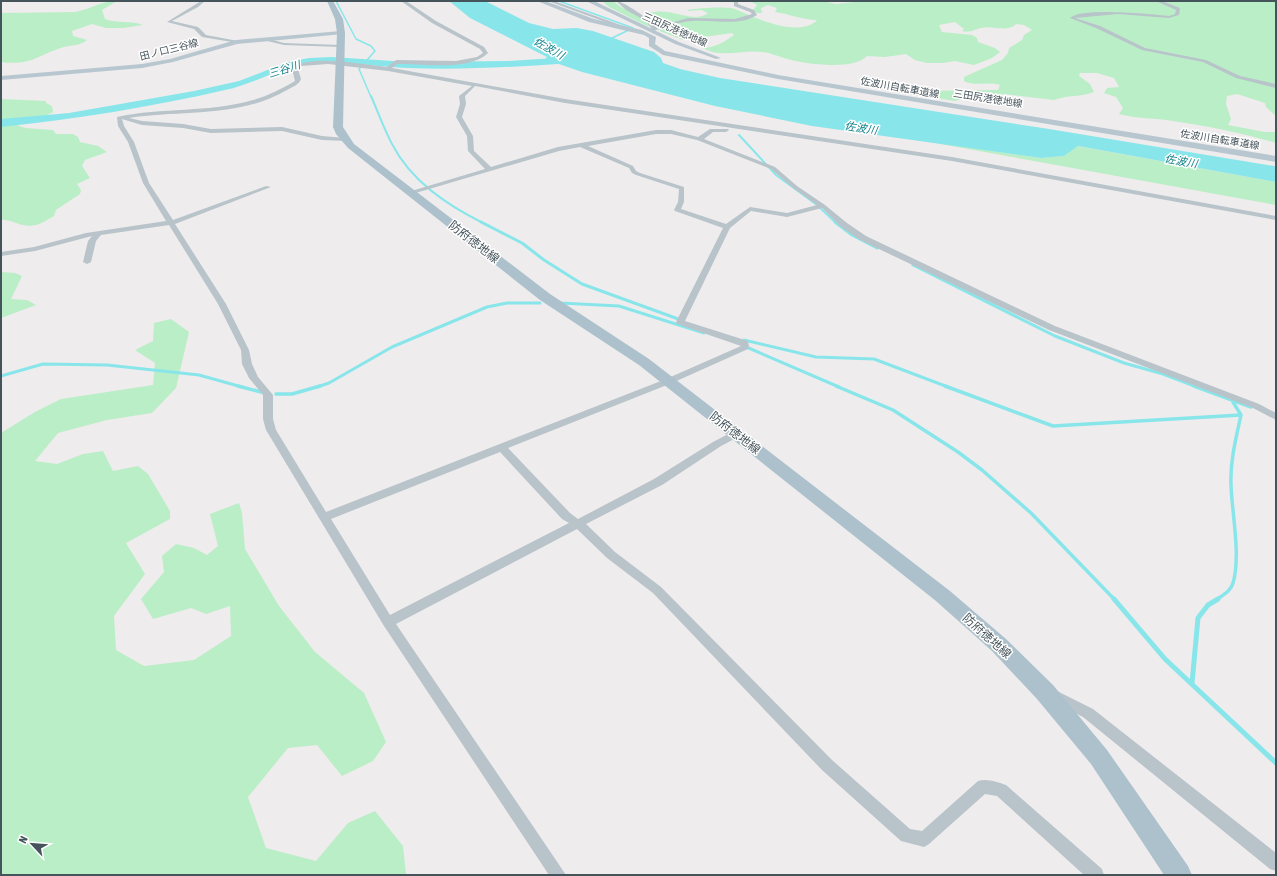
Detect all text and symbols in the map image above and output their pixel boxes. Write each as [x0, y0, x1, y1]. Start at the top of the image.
street label: 三田尻港徳地線 [641, 10, 709, 49]
water label: 佐波川 [532, 35, 567, 62]
street label: 田ノ口三谷線 [139, 37, 200, 62]
water label: 三谷川 [266, 58, 302, 80]
street label: 佐波川自転車道線 [860, 75, 940, 100]
street label: 三田尻港徳地線 [952, 88, 1023, 109]
water label: 佐波川 [844, 119, 879, 137]
street label: 佐波川自転車道線 [1180, 128, 1260, 151]
water label: 佐波川 [1164, 152, 1199, 170]
street label: 防府徳地線 [446, 218, 502, 266]
street label: 防府徳地線 [707, 409, 763, 457]
street label: 防府徳地線 [960, 611, 1014, 661]
north arrow [12, 824, 52, 864]
text: N [16, 834, 30, 845]

